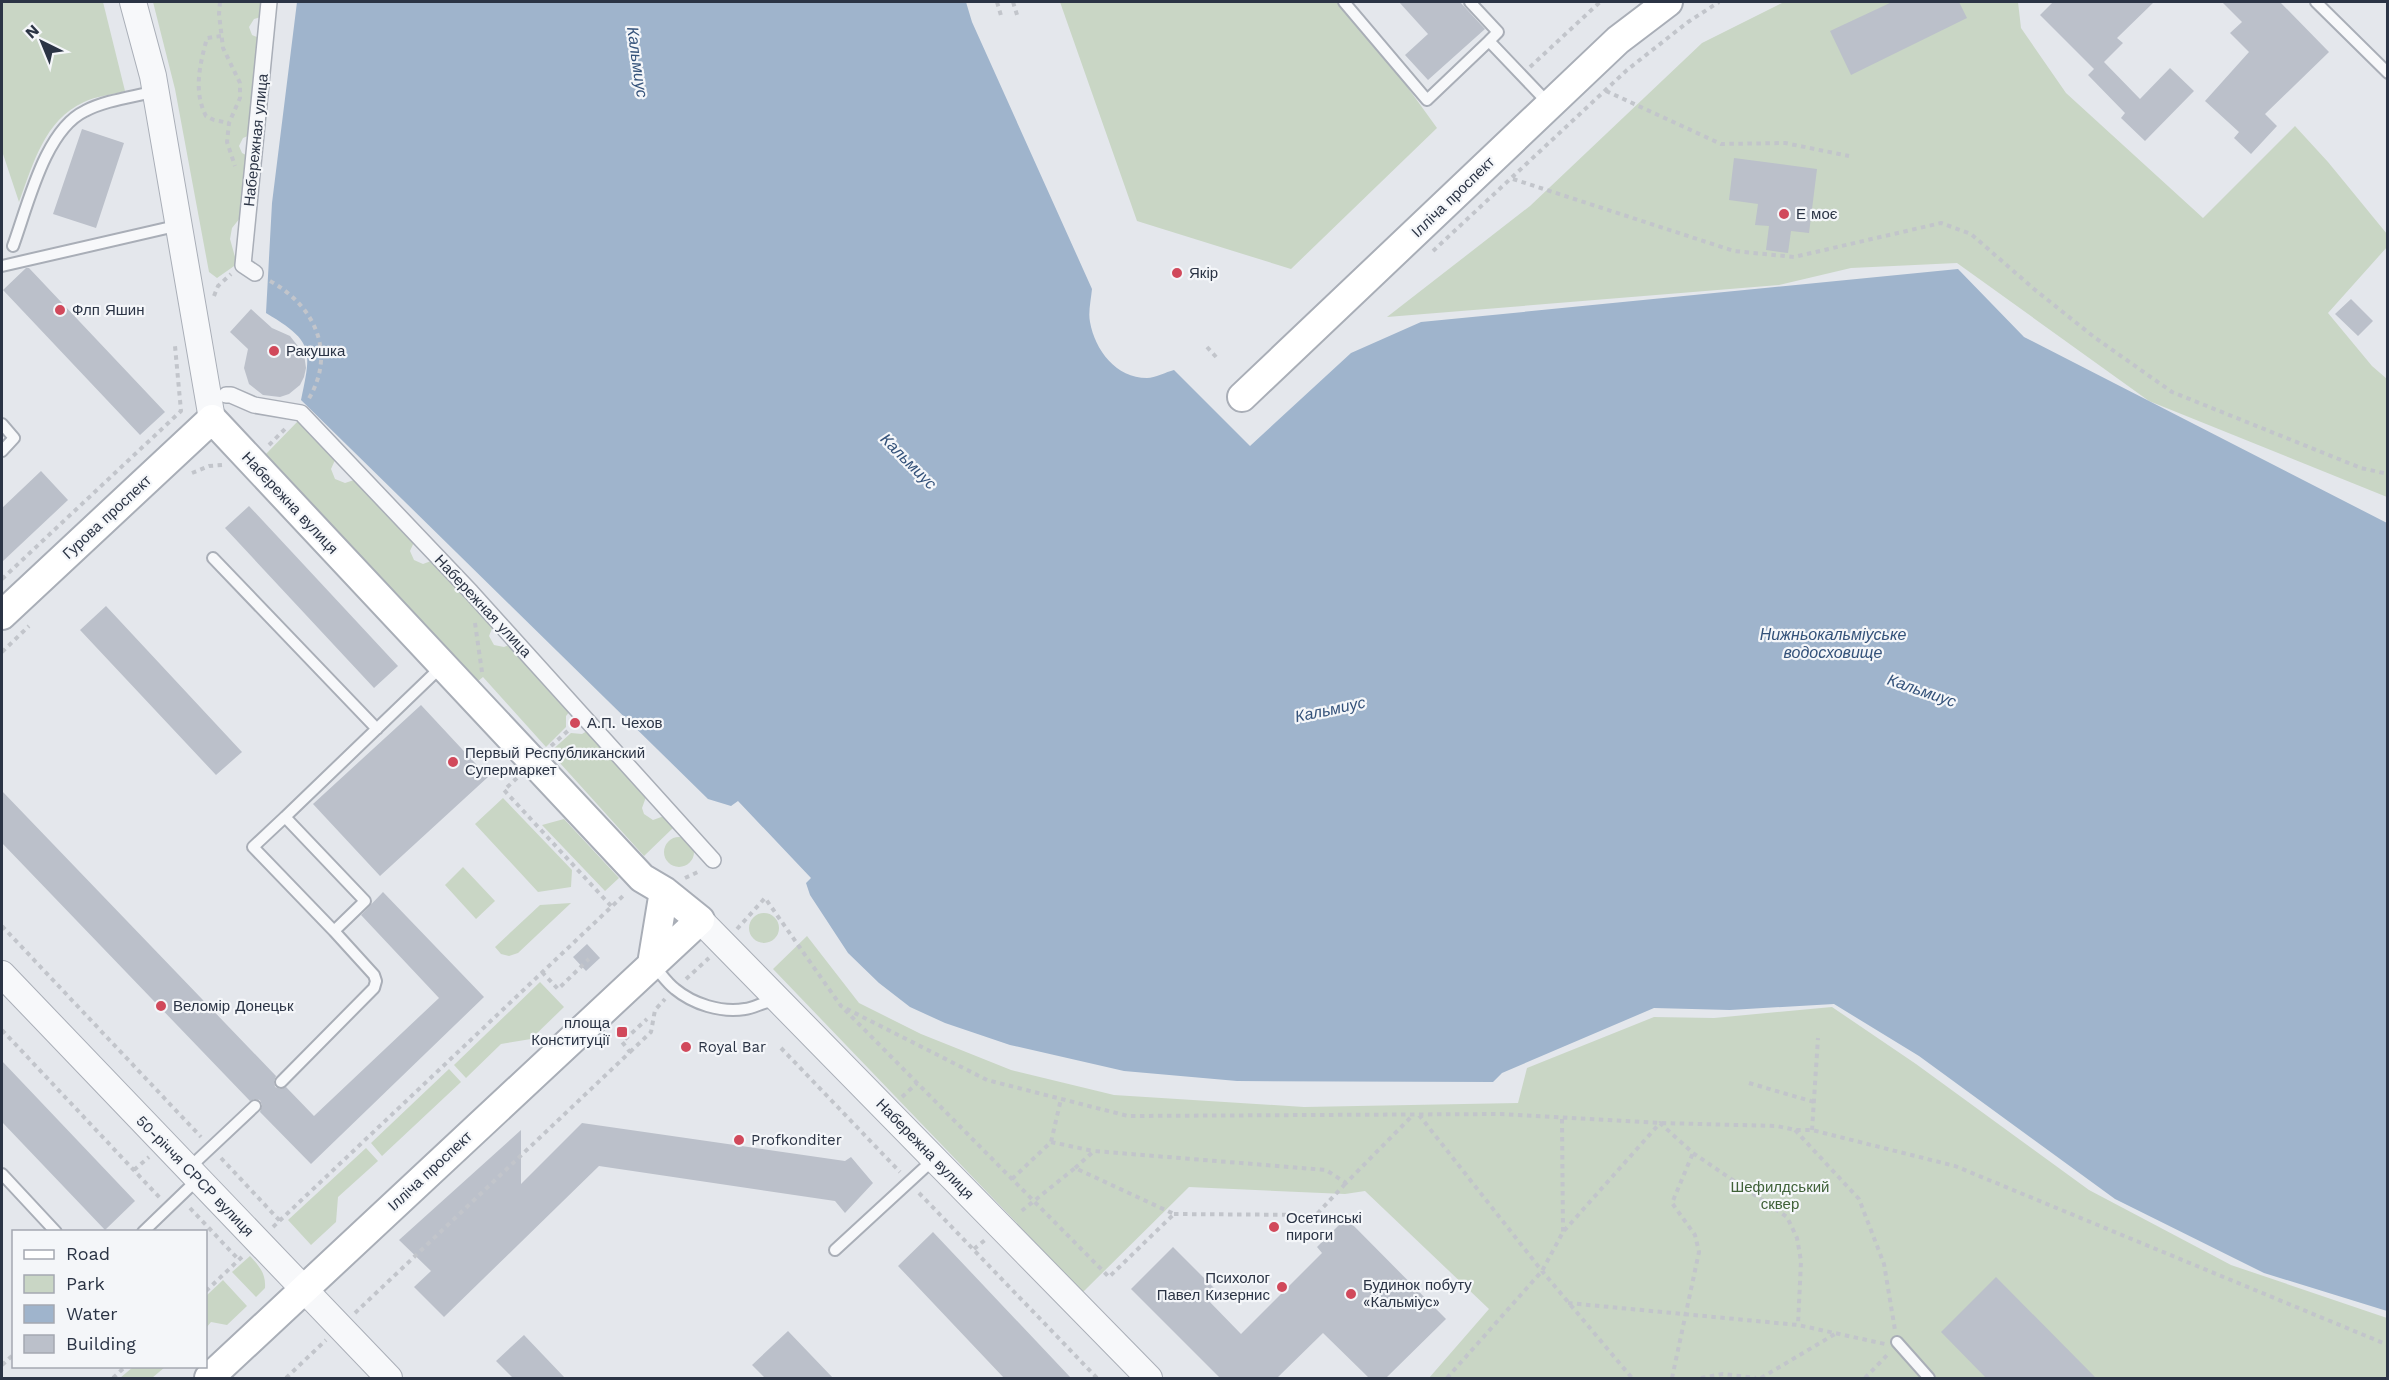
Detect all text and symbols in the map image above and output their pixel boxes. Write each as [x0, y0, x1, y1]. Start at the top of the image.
north arrow [12, 12, 72, 72]
text: N [21, 20, 43, 42]
water label: Кальмиус [623, 25, 652, 99]
street label: Набережная улица [240, 72, 272, 207]
street label: Ілліча проспект [1408, 153, 1498, 241]
place label: Е моє [1796, 205, 1838, 223]
marker: Е моє [1777, 207, 1791, 221]
place label: Якір [1189, 264, 1218, 282]
marker: Якір [1170, 266, 1184, 280]
place label: Флп Яшин [72, 301, 144, 319]
marker: Флп Яшин [53, 303, 67, 317]
place label: Ракушка [286, 342, 346, 360]
marker: Ракушка [267, 344, 281, 358]
water label: Кальмиус [877, 429, 941, 493]
street label: Набережна вулиця [238, 448, 342, 558]
street label: Гурова проспект [59, 471, 155, 563]
street label: Набережная улица [431, 551, 536, 661]
water label: Нижньокальміуське водосховище [1760, 625, 1906, 662]
water label: Кальмиус [1885, 670, 1959, 711]
water label: Кальмиус [1293, 693, 1367, 726]
place label: А.П. Чехов [587, 714, 663, 732]
marker: А.П. Чехов [568, 716, 582, 730]
place label: Первый Республиканский Супермаркет [465, 744, 645, 779]
marker: Первый Республиканский Супермаркет [446, 755, 460, 769]
place label: Веломір Донецьк [173, 997, 294, 1015]
marker: Веломір Донецьк [154, 999, 168, 1013]
place label: площа Конституції [531, 1014, 611, 1049]
marker: площа Конституції [615, 1025, 629, 1039]
place label: Royal Bar [698, 1038, 766, 1056]
marker: Royal Bar [679, 1040, 693, 1054]
street label: Набережна вулиця [872, 1095, 978, 1203]
street label: 50-річчя СРСР вулиця [132, 1112, 258, 1240]
street label: Ілліча проспект [384, 1127, 476, 1215]
place label: Profkonditer [751, 1131, 842, 1149]
marker: Profkonditer [732, 1133, 746, 1147]
park label: Шефилдський сквер [1731, 1178, 1829, 1213]
place label: Осетинські пироги [1286, 1209, 1362, 1244]
marker: Осетинські пироги [1267, 1220, 1281, 1234]
legend [12, 1230, 207, 1368]
text: Road [66, 1243, 110, 1264]
place label: Психолог Павел Кизернис [1157, 1269, 1271, 1304]
text: Park [66, 1273, 105, 1294]
place label: Будинок побуту «Кальміус» [1363, 1276, 1472, 1311]
marker: Психолог Павел Кизернис [1275, 1280, 1289, 1294]
marker: Будинок побуту «Кальміус» [1344, 1287, 1358, 1301]
text: Water [66, 1303, 118, 1324]
text: Building [66, 1333, 136, 1354]

